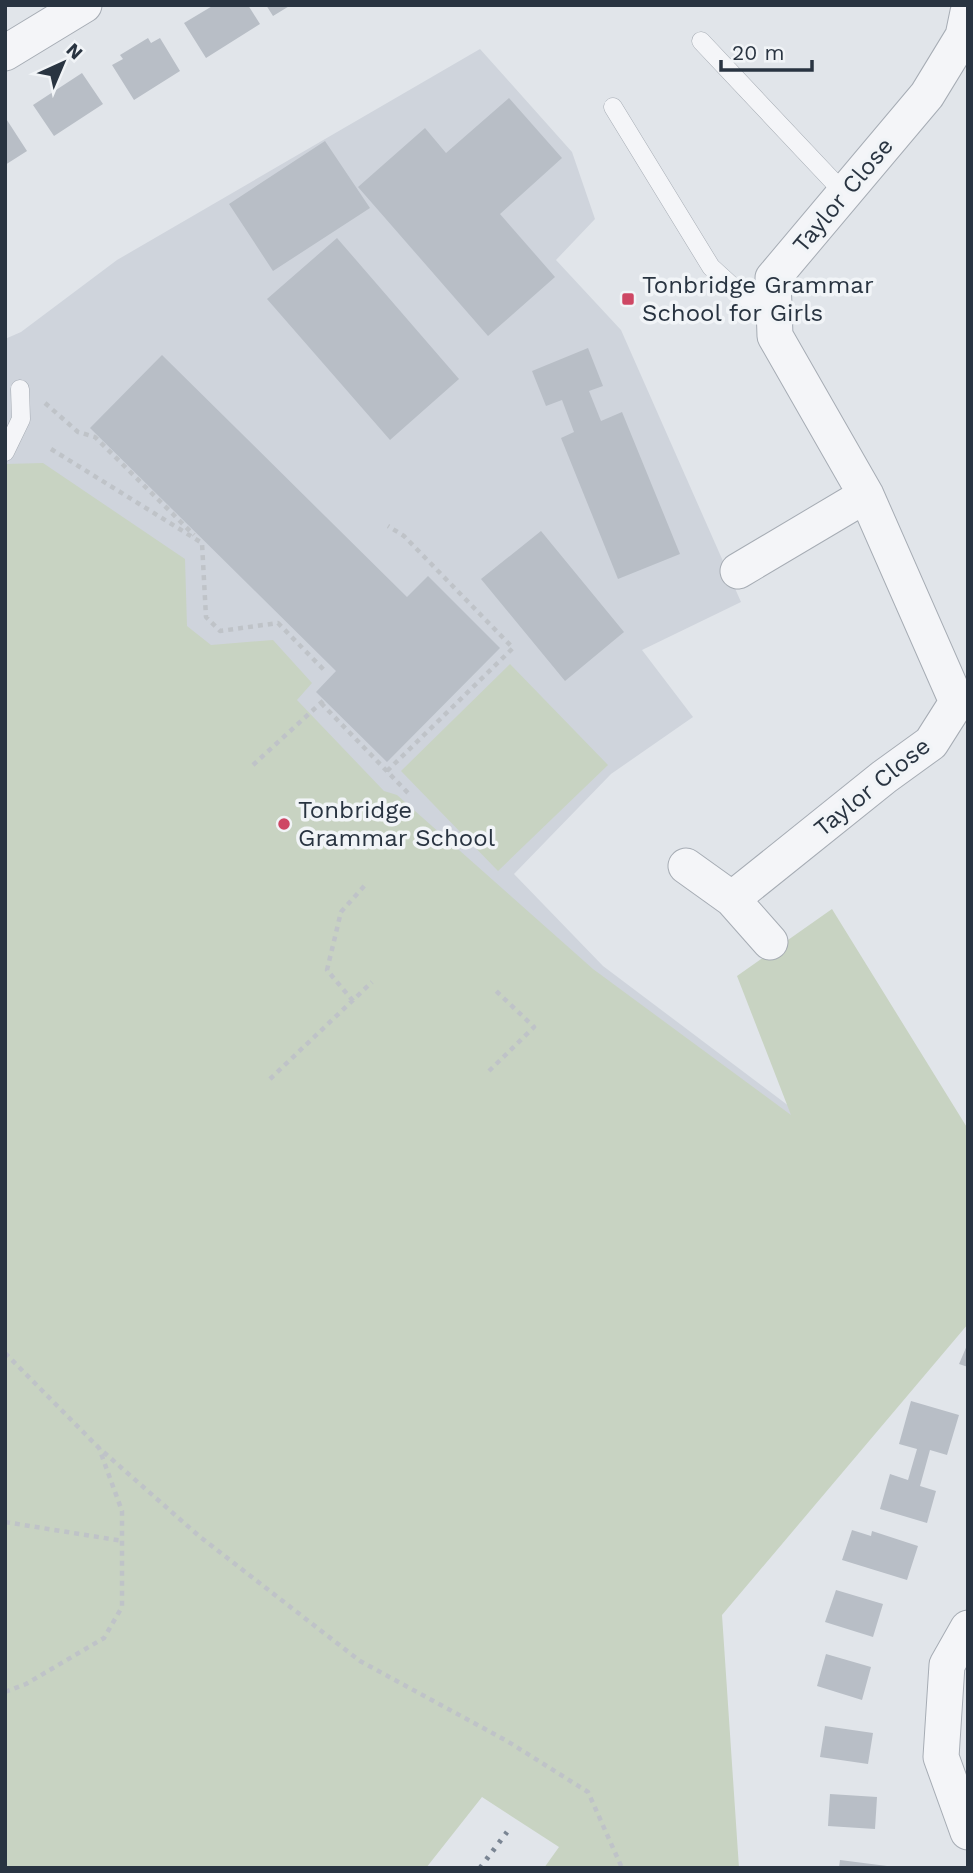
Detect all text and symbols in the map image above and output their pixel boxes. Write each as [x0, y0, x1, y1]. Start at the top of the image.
north arrow [28, 28, 98, 98]
scale bar [721, 28, 812, 72]
text: N [61, 38, 88, 64]
text: 20 m [732, 40, 784, 65]
street label: Taylor Close [787, 132, 899, 258]
place label: Tonbridge Grammar School for Girls [642, 271, 874, 327]
marker: Tonbridge Grammar School for Girls [620, 291, 636, 307]
street label: Taylor Close [808, 732, 936, 842]
place label: Tonbridge Grammar School [298, 796, 496, 852]
marker: Tonbridge Grammar School [276, 816, 292, 832]

